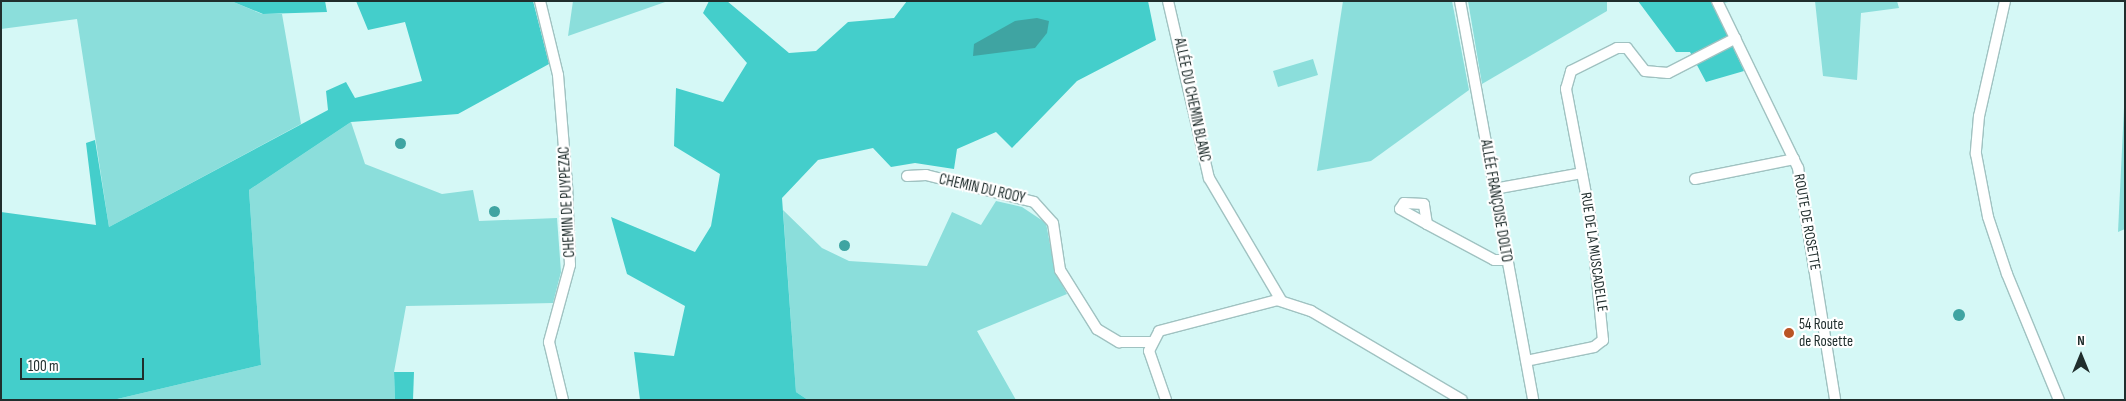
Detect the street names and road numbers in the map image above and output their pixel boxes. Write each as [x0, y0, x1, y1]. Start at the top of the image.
street label: ALLÉE DU CHEMIN BLANC [1170, 36, 1214, 164]
street label: ALLÉE FRANÇOISE DOLTO [1476, 138, 1516, 264]
street label: CHEMIN DE PUYPEZAC [555, 146, 579, 258]
street label: CHEMIN DU ROOY [937, 170, 1027, 208]
street label: ROUTE DE ROSETTE [1790, 172, 1824, 272]
street label: RUE DE LA MUSCADELLE [1577, 191, 1611, 313]

